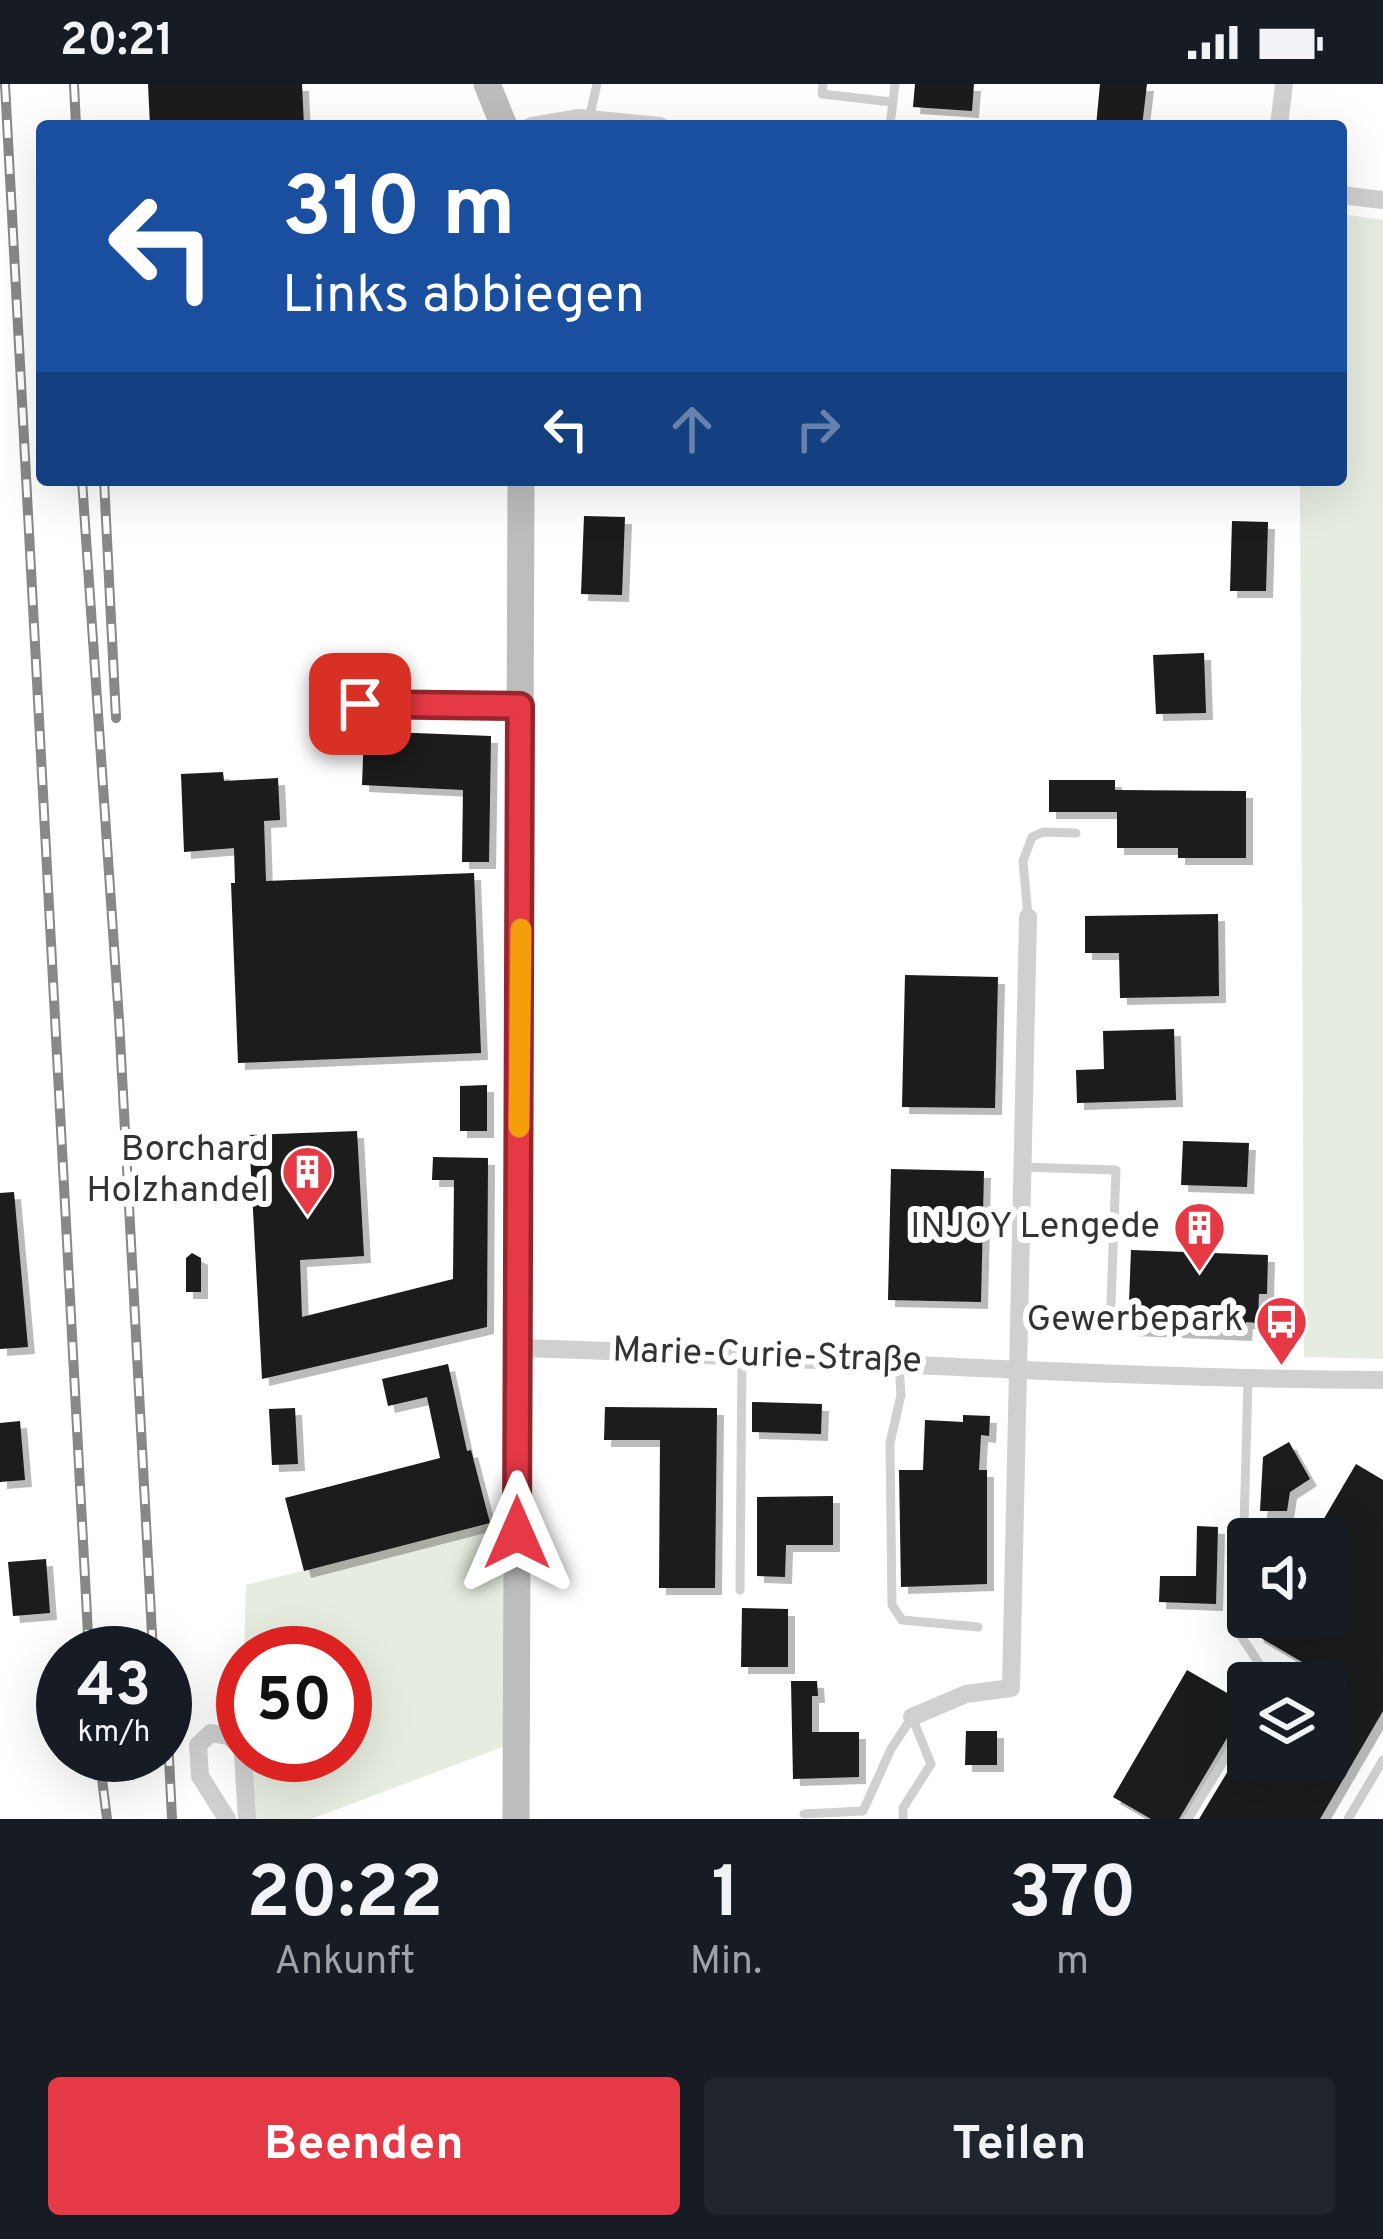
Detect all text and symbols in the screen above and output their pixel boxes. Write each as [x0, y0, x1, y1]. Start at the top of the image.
text: 20:21 [60, 14, 174, 71]
text: 310 m [282, 159, 516, 265]
icon: left [84, 168, 240, 324]
text: Links abbiegen [282, 263, 645, 332]
icon: left [533, 396, 599, 462]
icon: ahead [659, 396, 725, 462]
icon: right [785, 396, 851, 462]
pin [309, 653, 411, 755]
icon: arrive [327, 671, 393, 737]
place label: Borchard Holzhandel [86, 1128, 269, 1215]
building icon: Borchard Holzhandel [280, 1144, 336, 1218]
building icon: INJOY Lengede [1171, 1200, 1227, 1274]
place label: INJOY Lengede [910, 1205, 1160, 1251]
bus stop icon: Gewerbepark [1254, 1293, 1310, 1367]
place label: Gewerbepark [1027, 1298, 1243, 1344]
street label: Marie-Curie-Straße [612, 1329, 922, 1385]
position arrow [454, 1470, 580, 1596]
map controls [1227, 1518, 1347, 1782]
button: sound [1227, 1518, 1347, 1638]
speed limit sign: 50 [216, 1626, 372, 1782]
text: 43 [77, 1651, 151, 1727]
button: layers [1227, 1662, 1347, 1782]
text: km/h [78, 1715, 150, 1752]
text: 20:22 [246, 1851, 443, 1943]
text: 1 [712, 1851, 740, 1943]
text: 370 [1008, 1851, 1137, 1943]
text: Ankunft [274, 1939, 415, 1988]
text: Min. [690, 1939, 762, 1988]
text: m [1056, 1939, 1089, 1988]
button: Beenden [48, 2077, 680, 2215]
button: Teilen [704, 2077, 1335, 2215]

